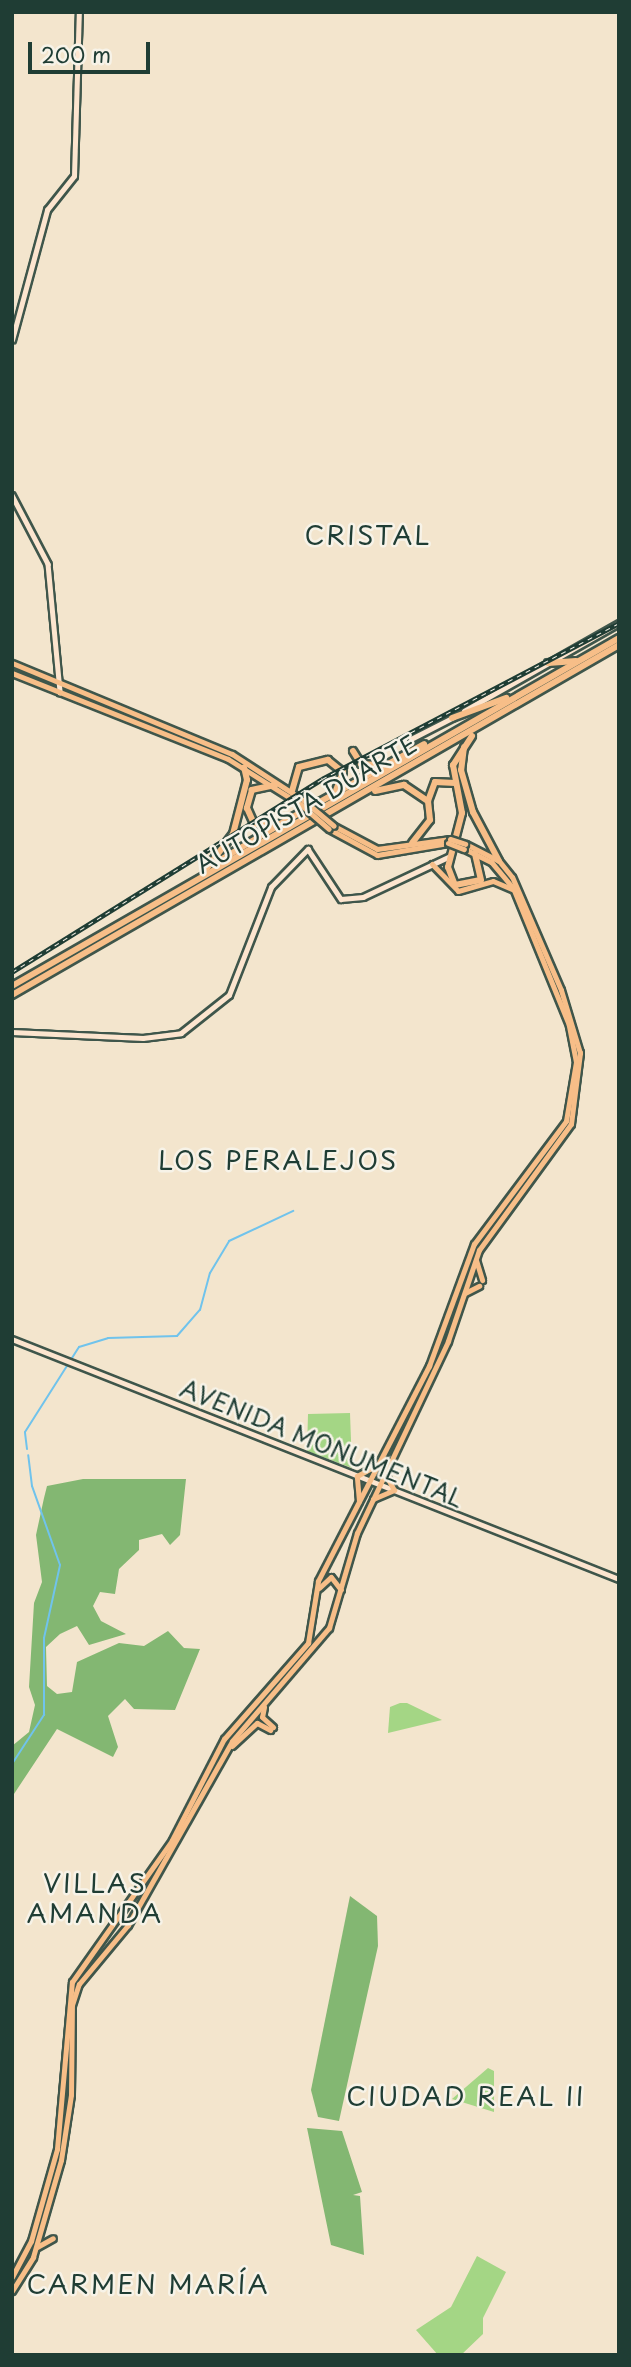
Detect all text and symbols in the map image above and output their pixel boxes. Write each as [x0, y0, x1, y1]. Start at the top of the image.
scale bar [32, 28, 154, 72]
text: 200 m [41, 38, 111, 70]
district label: CRISTAL [307, 519, 429, 551]
street label: AUTOPISTA DUARTE [190, 729, 422, 879]
district label: LOS PERALEJOS [160, 1144, 396, 1176]
street label: AVENIDA MONUMENTAL [177, 1373, 467, 1513]
district label: VILLAS AMANDA [28, 1867, 162, 1928]
district label: CIUDAD REAL II [350, 2080, 582, 2112]
district label: CARMEN MARÍA [29, 2268, 267, 2300]

